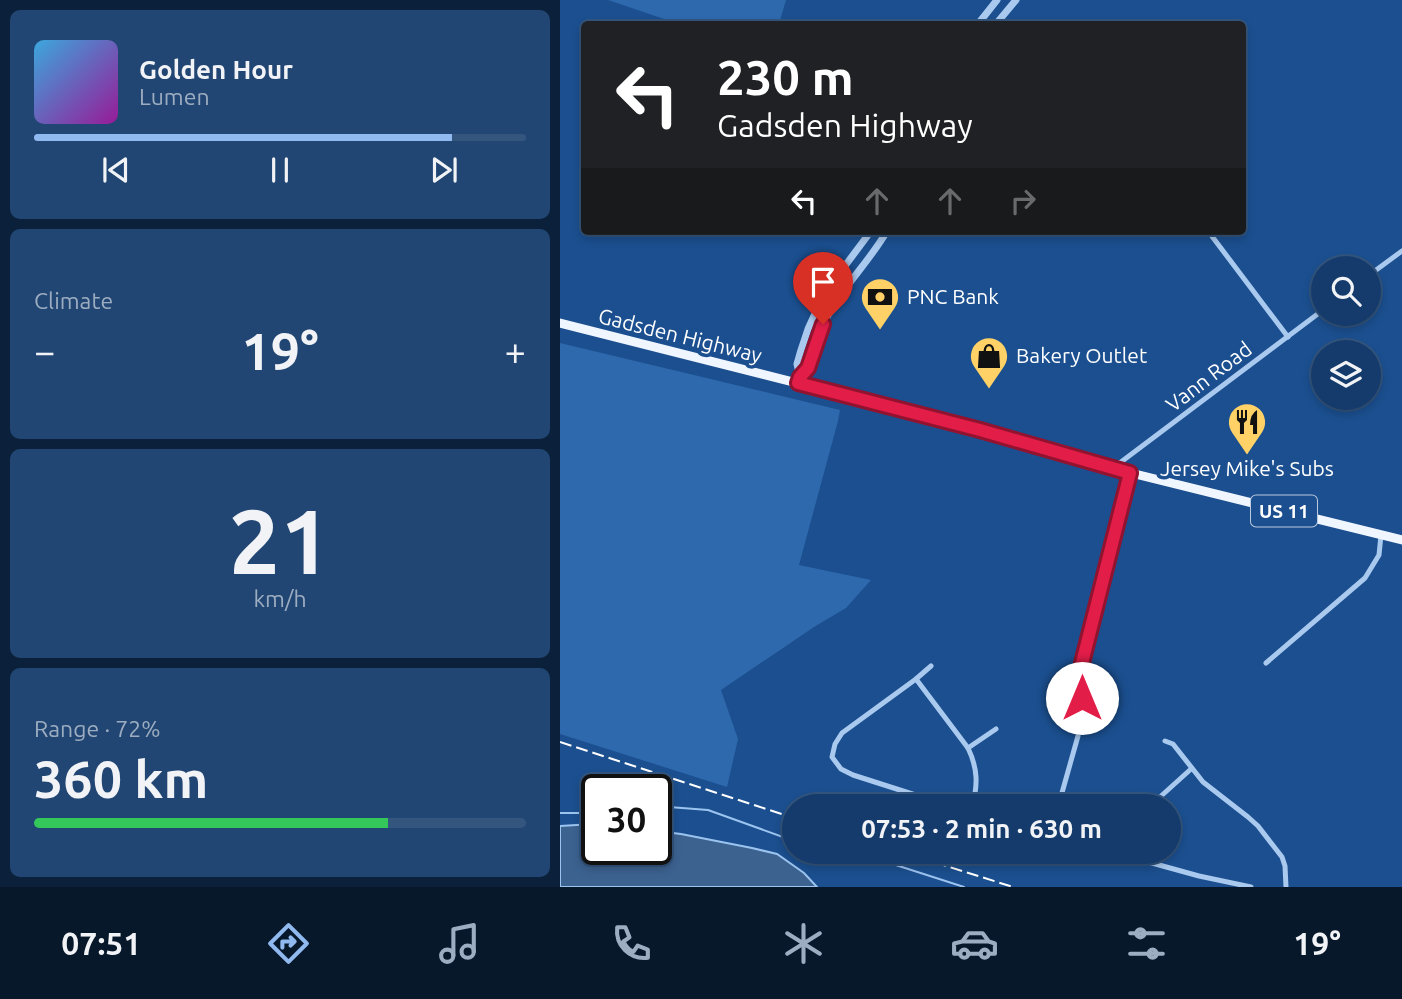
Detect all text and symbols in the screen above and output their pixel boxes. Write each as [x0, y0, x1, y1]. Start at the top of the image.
icon: left [602, 49, 693, 140]
text: 230 m [717, 49, 854, 104]
text: Golden Hour [139, 55, 293, 84]
text: Lumen [139, 84, 210, 109]
text: Gadsden Highway [717, 107, 973, 143]
icon: previous [97, 151, 135, 189]
icon: pause [261, 151, 299, 189]
icon: next [425, 151, 463, 189]
icon: left [785, 182, 823, 220]
icon: ahead [858, 182, 896, 220]
icon: ahead [931, 182, 969, 220]
icon: right [1004, 182, 1042, 220]
pin [793, 252, 853, 324]
map controls [1311, 256, 1381, 410]
button: search [1311, 256, 1381, 326]
icon: arrive [804, 263, 842, 301]
bank icon: PNC Bank [859, 276, 901, 331]
place label: PNC Bank [907, 284, 999, 308]
text: Climate [34, 288, 113, 313]
street label: Gadsden Highway [596, 303, 765, 367]
text: 19° [241, 322, 319, 380]
text: − [34, 330, 55, 372]
text: + [505, 330, 526, 372]
shop icon: Bakery Outlet [968, 335, 1010, 390]
street label: Vann Road [1161, 336, 1256, 416]
button: layers [1311, 340, 1381, 410]
place label: Bakery Outlet [1016, 343, 1147, 367]
restaurant icon: Jersey Mike's Subs [1226, 401, 1268, 456]
place label: Jersey Mike's Subs [1160, 456, 1334, 480]
text: 21 [229, 489, 331, 591]
road number: US 11 [1251, 496, 1317, 526]
text: km/h [253, 586, 307, 611]
position arrow [1045, 661, 1119, 735]
text: Range · 72% [34, 716, 161, 741]
text: 360 km [34, 750, 208, 808]
speed limit sign: 30 [581, 774, 672, 865]
text: 07:53 · 2 min · 630 m [861, 814, 1102, 843]
icon: directions [264, 919, 313, 968]
icon: music [435, 919, 484, 968]
icon: phone [607, 919, 656, 968]
icon: climate [779, 919, 828, 968]
icon: car [950, 919, 999, 968]
icon: filters [1122, 919, 1171, 968]
text: 07:51 [61, 925, 141, 961]
text: 19° [1293, 925, 1341, 961]

